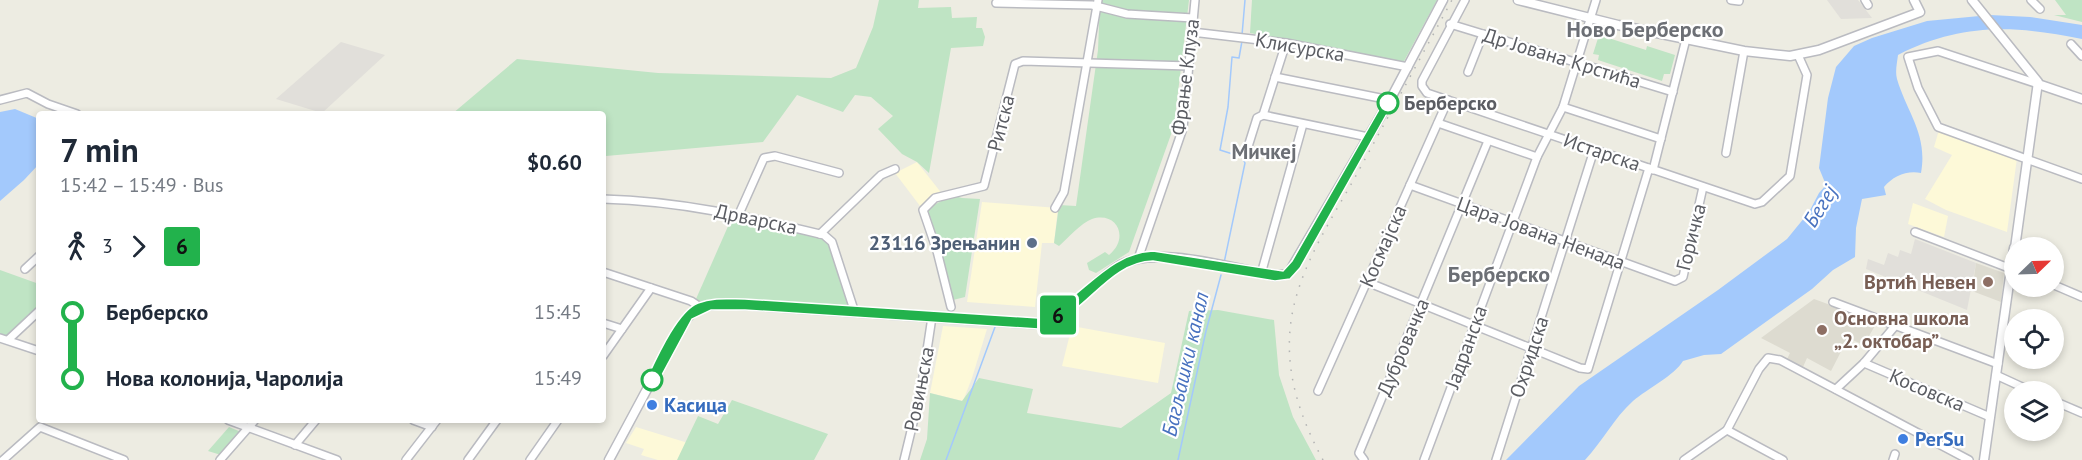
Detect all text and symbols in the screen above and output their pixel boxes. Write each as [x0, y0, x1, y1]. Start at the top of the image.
district label: Ново Берберско [1567, 15, 1724, 43]
street label: Фрање Клуза [1165, 17, 1205, 137]
street label: Др Јована Крстића [1480, 22, 1644, 94]
street label: Клисурска [1253, 26, 1347, 68]
place label: Берберско [1404, 90, 1497, 116]
street label: Ритска [981, 92, 1021, 154]
marker: Берберско [1377, 92, 1399, 114]
street label: Истарска [1560, 127, 1644, 177]
text: 7 min [60, 128, 139, 171]
district label: Мичкеј [1231, 138, 1297, 165]
text: $0.60 [527, 148, 582, 176]
text: 15:42 – 15:49 · Bus [60, 172, 224, 198]
water label: Бегеј [1797, 179, 1844, 232]
street label: Цара Јована Ненада [1453, 190, 1629, 276]
street label: Дрварска [712, 198, 800, 240]
street label: Космајска [1353, 201, 1413, 291]
street label: Горичка [1670, 201, 1712, 273]
icon: walk [60, 230, 93, 263]
icon: forward [122, 230, 155, 263]
place label: 23116 Зрењанин [869, 230, 1020, 256]
text: 3 [102, 233, 113, 259]
text: 6 [176, 233, 188, 260]
marker: 23116 Зрењанин [1025, 236, 1039, 250]
north arrow [2004, 237, 2064, 297]
map controls [2004, 237, 2064, 441]
district label: Берберско [1448, 260, 1550, 288]
place label: Вртић Невен [1864, 269, 1976, 295]
marker: Вртић Невен [1981, 275, 1995, 289]
water label: Багљашки канал [1155, 289, 1215, 439]
street label: Дубровачка [1371, 294, 1435, 400]
line badge: 6 [1038, 296, 1078, 334]
text: Берберско [106, 298, 208, 326]
text: 15:45 [534, 299, 582, 325]
text: 6 [1052, 302, 1064, 329]
street label: Јадранска [1439, 302, 1493, 393]
place label: Основна школа „2. октобар” [1834, 305, 1969, 354]
button: locate [2004, 309, 2064, 369]
street label: Охридска [1504, 313, 1554, 401]
marker: Основна школа „2. октобар” [1815, 323, 1829, 337]
street label: Ровињска [898, 344, 940, 434]
street label: Косовска [1885, 363, 1969, 417]
text: Нова колонија, Чаролија [106, 364, 343, 392]
text: 15:49 [534, 365, 582, 391]
unlabelled marker [641, 369, 663, 391]
button: layers [2004, 381, 2064, 441]
place label: Касица [664, 392, 727, 418]
marker: Касица [645, 398, 659, 412]
place label: PerSu [1915, 426, 1964, 452]
marker: PerSu [1896, 432, 1910, 446]

